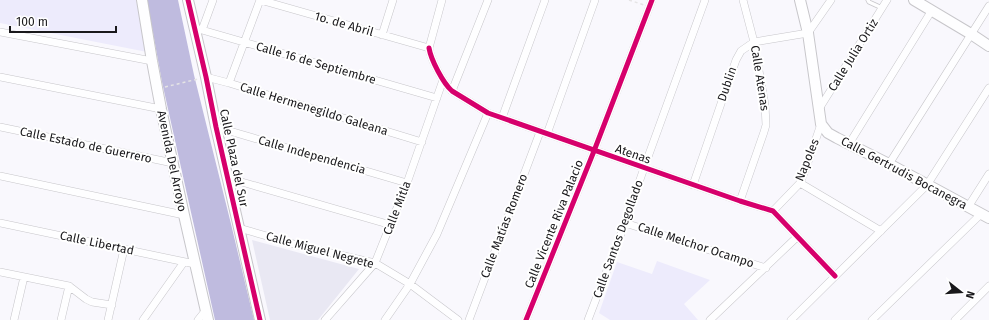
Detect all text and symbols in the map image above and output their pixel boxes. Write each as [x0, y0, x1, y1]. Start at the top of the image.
scale bar [10, 8, 116, 34]
street label: 1o. de Abril [313, 9, 376, 39]
text: 100 m [16, 15, 48, 29]
street label: Calle Julia Ortiz [825, 16, 881, 94]
street label: Calle 16 de Septiembre [254, 39, 378, 87]
street label: Calle Atenas [748, 44, 772, 112]
street label: Dublin [715, 65, 739, 103]
street label: Calle Hermenegildo Galeana [238, 80, 390, 138]
street label: Calle Plaza del Sur [217, 108, 251, 209]
street label: Avenida Del Arroyo [154, 109, 190, 213]
street label: Calle Estado de Guerrero [19, 124, 153, 166]
street label: Calle Independencia [257, 133, 367, 177]
street label: Calle Gertrudis Bocanegra [839, 134, 969, 212]
street label: Napoles [792, 136, 822, 183]
street label: Atenas [613, 141, 653, 167]
street label: Calle Vicente Riva Palacio [522, 158, 586, 290]
street label: Calle Matías Romero [478, 172, 530, 280]
street label: Calle Santos Degollado [590, 178, 646, 300]
street label: Calle Mitla [380, 179, 414, 237]
street label: Calle Melchor Ocampo [636, 220, 756, 270]
street label: Calle Libertad [59, 228, 135, 258]
street label: Calle Miguel Negrete [264, 229, 376, 271]
north arrow [941, 272, 981, 312]
text: N [963, 289, 977, 300]

